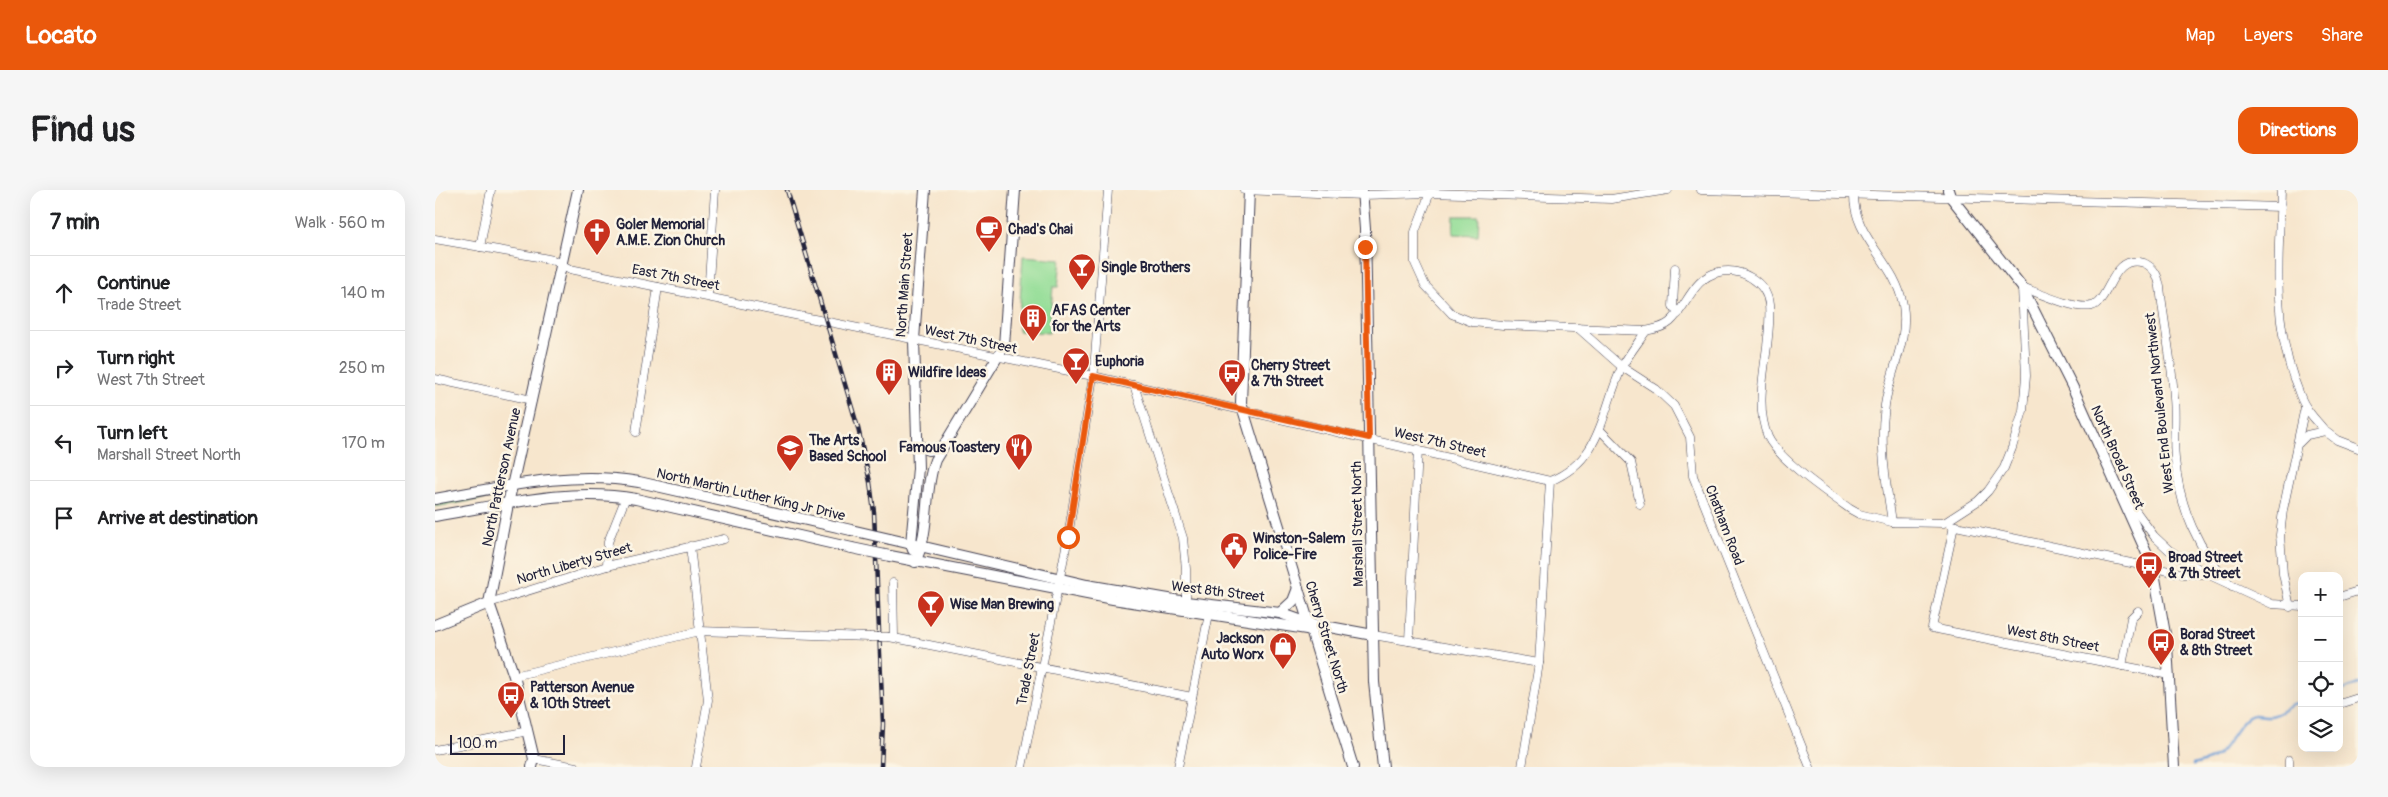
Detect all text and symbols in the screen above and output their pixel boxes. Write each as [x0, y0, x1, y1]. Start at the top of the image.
text: Locato [25, 21, 97, 50]
text: Map [2186, 24, 2215, 47]
text: Layers [2243, 24, 2293, 47]
text: Share [2321, 24, 2363, 47]
button: Directions [2238, 107, 2358, 154]
text: Find us [30, 108, 135, 152]
text: 7 min [50, 209, 100, 236]
text: Walk · 560 m [295, 213, 385, 233]
cafe icon: Chad's Chai [974, 214, 1004, 253]
place label: Goler Memorial A.M.E. Zion Church [616, 216, 725, 249]
church icon: Goler Memorial A.M.E. Zion Church [582, 217, 612, 256]
place label: Chad's Chai [1008, 221, 1073, 238]
street label: North Main Street [892, 232, 917, 338]
route end [1354, 236, 1377, 259]
bar icon: Single Brothers [1067, 252, 1097, 291]
place label: Single Brothers [1101, 259, 1191, 276]
street label: East 7th Street [630, 261, 722, 294]
text: Continue [97, 271, 170, 295]
icon: ahead [50, 279, 78, 307]
text: 140 m [341, 283, 385, 303]
text: Trade Street [97, 295, 181, 315]
place label: AFAS Center for the Arts [1052, 302, 1131, 335]
building icon: AFAS Center for the Arts [1018, 303, 1048, 342]
street label: West End Boulevard Northwest [2142, 311, 2177, 494]
street label: West 7th Street [923, 321, 1019, 358]
text: Turn right [97, 346, 175, 370]
bar icon: Euphoria [1061, 346, 1091, 385]
place label: Euphoria [1095, 353, 1145, 370]
icon: right [50, 354, 78, 382]
building icon: Wildfire Ideas [874, 357, 904, 396]
place label: Cherry Street & 7th Street [1251, 357, 1330, 390]
text: 250 m [339, 358, 385, 378]
bus stop icon: Cherry Street & 7th Street [1217, 358, 1247, 397]
place label: Wildfire Ideas [908, 364, 987, 381]
text: West 7th Street [97, 370, 205, 390]
street label: North Broad Street [2087, 403, 2148, 512]
street label: North Patterson Avenue [478, 406, 525, 548]
text: Turn left [97, 421, 167, 445]
street label: West 7th Street [1392, 424, 1488, 461]
icon: left [50, 429, 78, 457]
place label: The Arts Based School [808, 432, 887, 465]
restaurant icon: Famous Toastery [1004, 432, 1034, 471]
text: 170 m [342, 433, 385, 453]
school or university icon: The Arts Based School [775, 433, 805, 472]
place label: Famous Toastery [899, 439, 1000, 456]
text: Marshall Street North [97, 445, 241, 465]
street label: Marshall Street North [1348, 461, 1367, 587]
street label: North Martin Luther King Jr Drive [655, 464, 847, 525]
street label: Chatham Road [1701, 483, 1748, 568]
icon: arrive [50, 504, 78, 532]
text: Arrive at destination [97, 506, 258, 530]
route start [1057, 526, 1080, 549]
place label: Winston-Salem Police-Fire [1253, 530, 1346, 563]
public building icon: Winston-Salem Police-Fire [1219, 531, 1249, 570]
street label: North Liberty Street [515, 539, 634, 588]
place label: Broad Street & 7th Street [2168, 549, 2243, 582]
bus stop icon: Broad Street & 7th Street [2134, 550, 2164, 589]
map controls [2298, 572, 2343, 752]
button: + [2298, 572, 2343, 617]
street label: West 8th Street [1170, 577, 1266, 606]
street label: Cherry Street North [1301, 579, 1352, 695]
bar icon: Wise Man Brewing [916, 589, 946, 628]
place label: Wise Man Brewing [950, 596, 1054, 613]
button: − [2298, 617, 2343, 662]
street label: West 8th Street [2005, 621, 2101, 656]
place label: Borad Street & 8th Street [2180, 626, 2255, 659]
bus stop icon: Borad Street & 8th Street [2146, 627, 2176, 666]
place label: Jackson Auto Worx [1201, 630, 1264, 663]
street label: Trade Street [1013, 631, 1044, 707]
shop icon: Jackson Auto Worx [1268, 631, 1298, 670]
button: locate [2298, 662, 2343, 707]
place label: Patterson Avenue & 10th Street [530, 679, 635, 712]
bus stop icon: Patterson Avenue & 10th Street [496, 680, 526, 719]
button: layers [2298, 707, 2343, 752]
scale bar [450, 732, 565, 755]
text: 100 m [457, 735, 497, 752]

